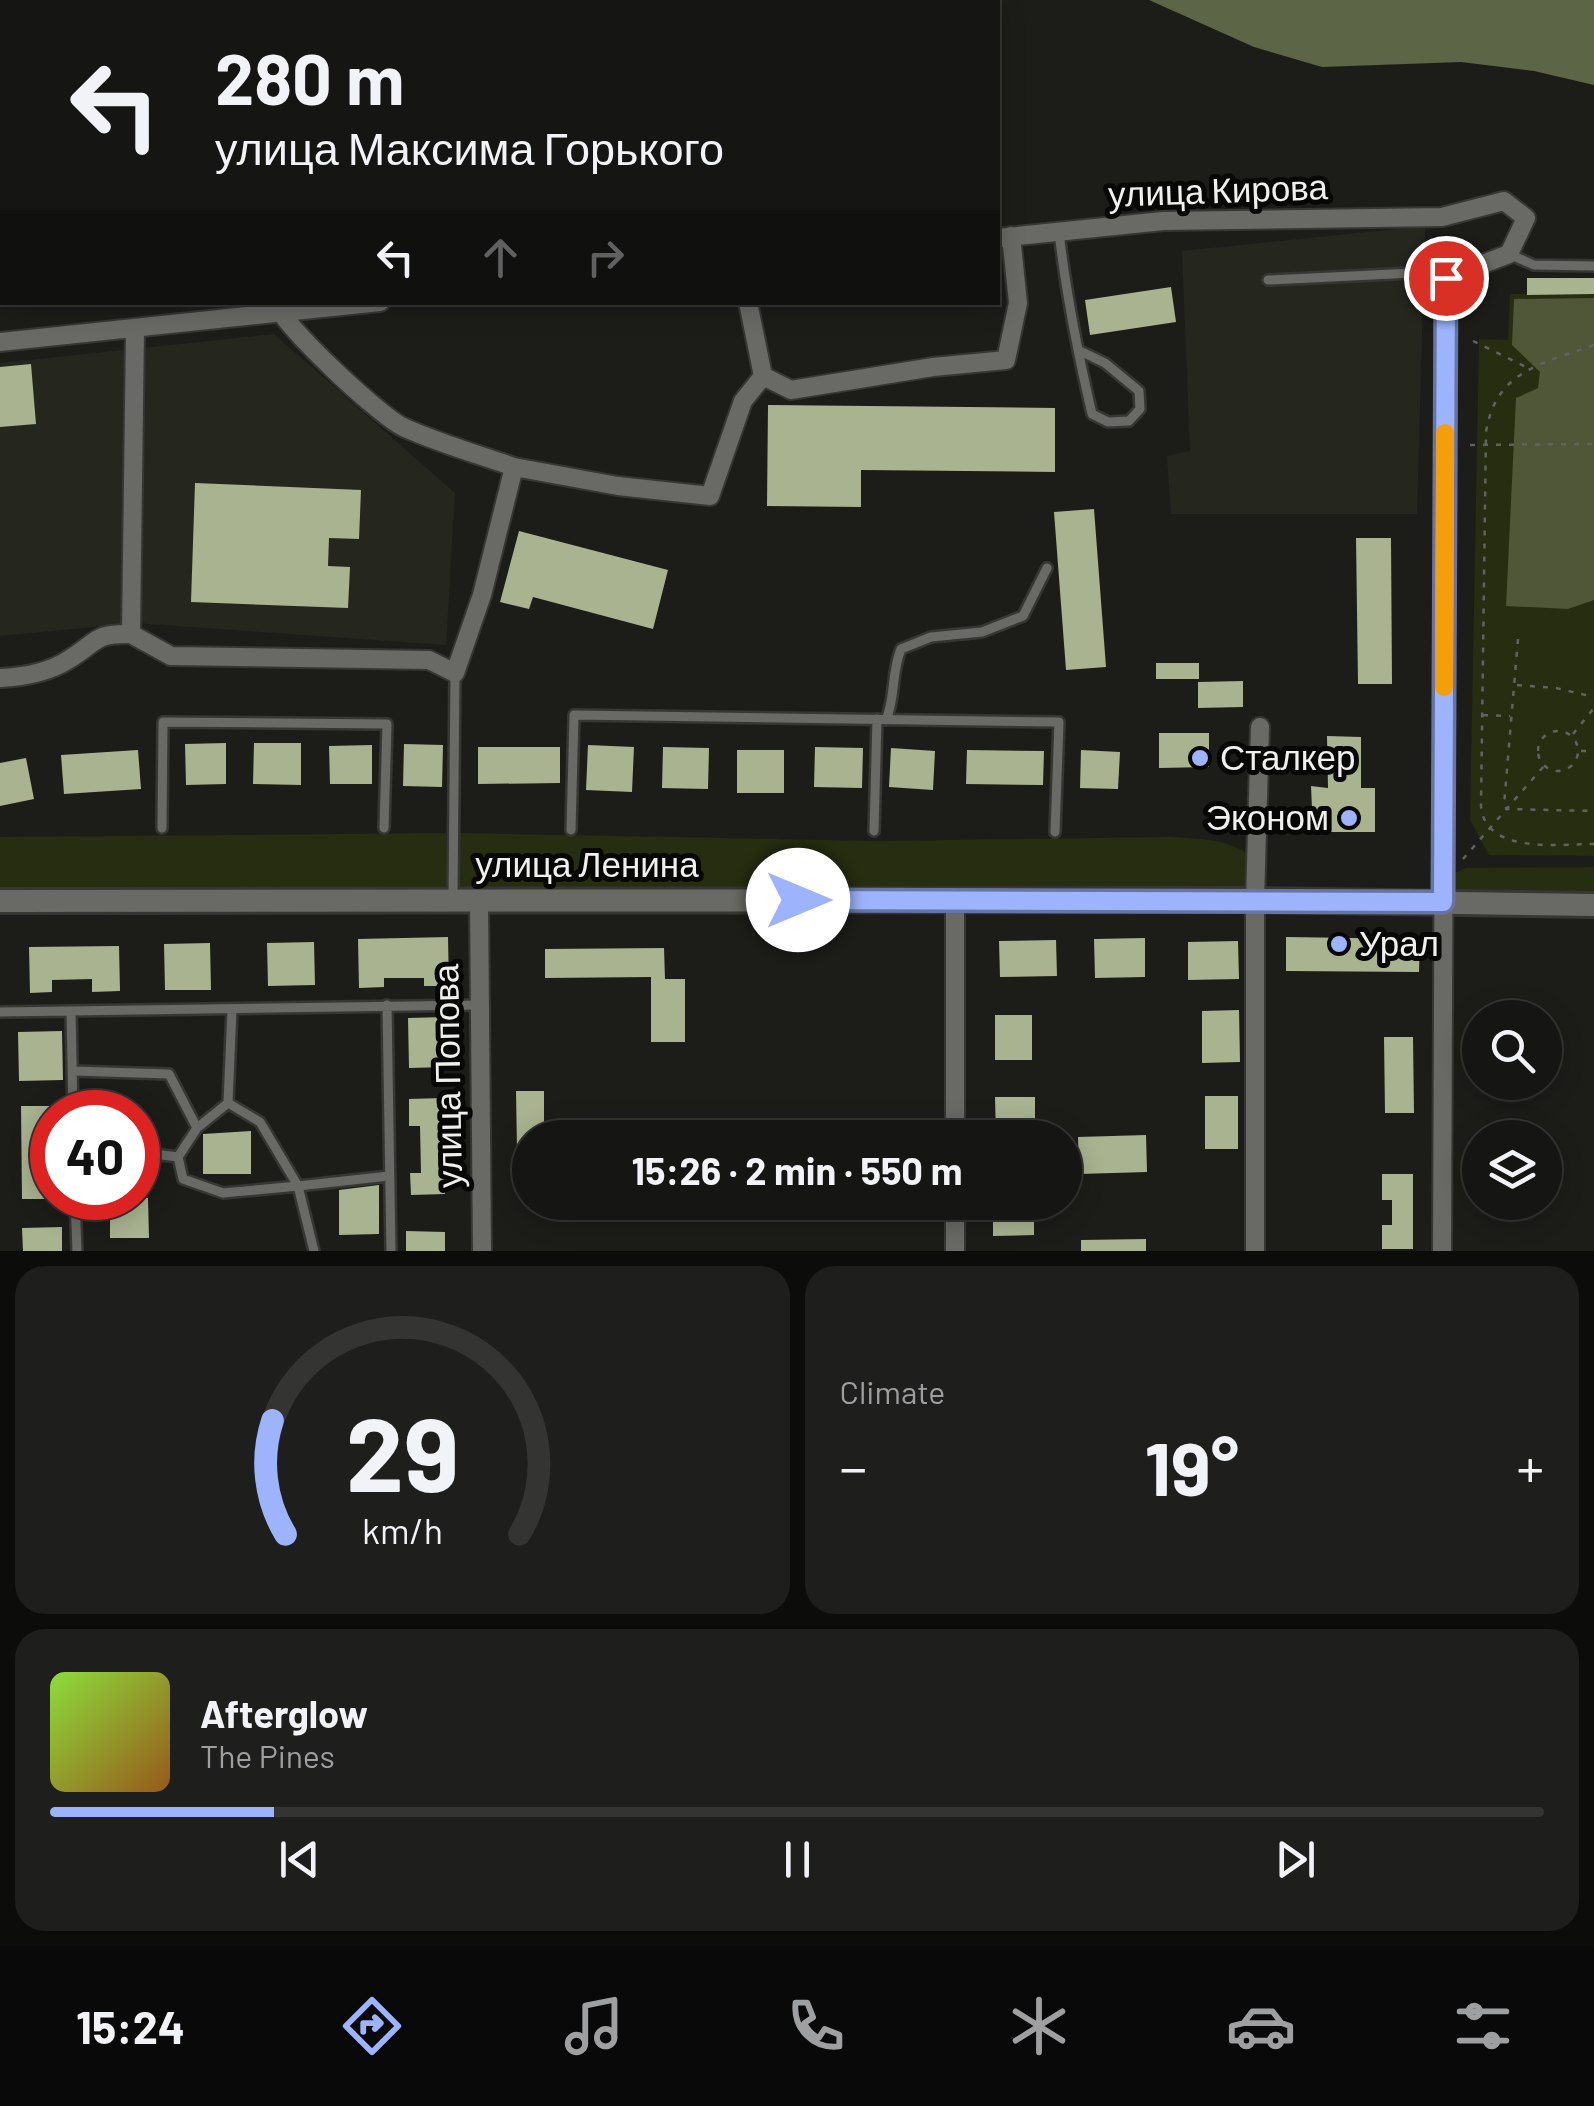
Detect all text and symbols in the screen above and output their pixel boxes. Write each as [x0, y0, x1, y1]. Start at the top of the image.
text: 280 m [215, 35, 404, 119]
icon: left [50, 40, 180, 170]
text: улица Максима Горького [215, 120, 724, 174]
street label: улица Кирова [1107, 164, 1329, 214]
icon: left [368, 230, 423, 285]
icon: ahead [473, 230, 528, 285]
icon: right [578, 230, 633, 285]
pin [1404, 236, 1489, 321]
icon: arrive [1419, 251, 1474, 306]
place label: Сталкер [1220, 735, 1355, 777]
marker: Сталкер [1189, 747, 1211, 769]
place label: Эконом [1206, 795, 1329, 837]
marker: Эконом [1338, 807, 1360, 829]
street label: улица Ленина [475, 842, 699, 884]
position arrow [746, 848, 850, 952]
place label: Урал [1359, 921, 1439, 963]
marker: Урал [1328, 933, 1350, 955]
street label: улица Попова [423, 963, 469, 1188]
map controls [1462, 1000, 1562, 1220]
button: search [1462, 1000, 1562, 1100]
speed limit sign: 40 [30, 1090, 160, 1220]
button: layers [1462, 1120, 1562, 1220]
text: 15:26 · 2 min · 550 m [632, 1147, 962, 1193]
text: Climate [840, 1372, 945, 1410]
text: 29 [346, 1388, 459, 1513]
text: 19° [1144, 1421, 1239, 1511]
text: − [840, 1433, 867, 1499]
text: + [1516, 1433, 1544, 1499]
text: km/h [362, 1508, 443, 1551]
text: Afterglow [200, 1690, 368, 1736]
text: The Pines [200, 1736, 335, 1774]
icon: previous [272, 1832, 327, 1887]
icon: pause [770, 1832, 825, 1887]
icon: next [1268, 1832, 1323, 1887]
icon: directions [337, 1991, 407, 2061]
icon: music [559, 1991, 629, 2061]
icon: phone [781, 1991, 851, 2061]
icon: climate [1004, 1991, 1074, 2061]
icon: car [1226, 1991, 1296, 2061]
icon: filters [1448, 1991, 1518, 2061]
text: 15:24 [76, 1999, 185, 2053]

